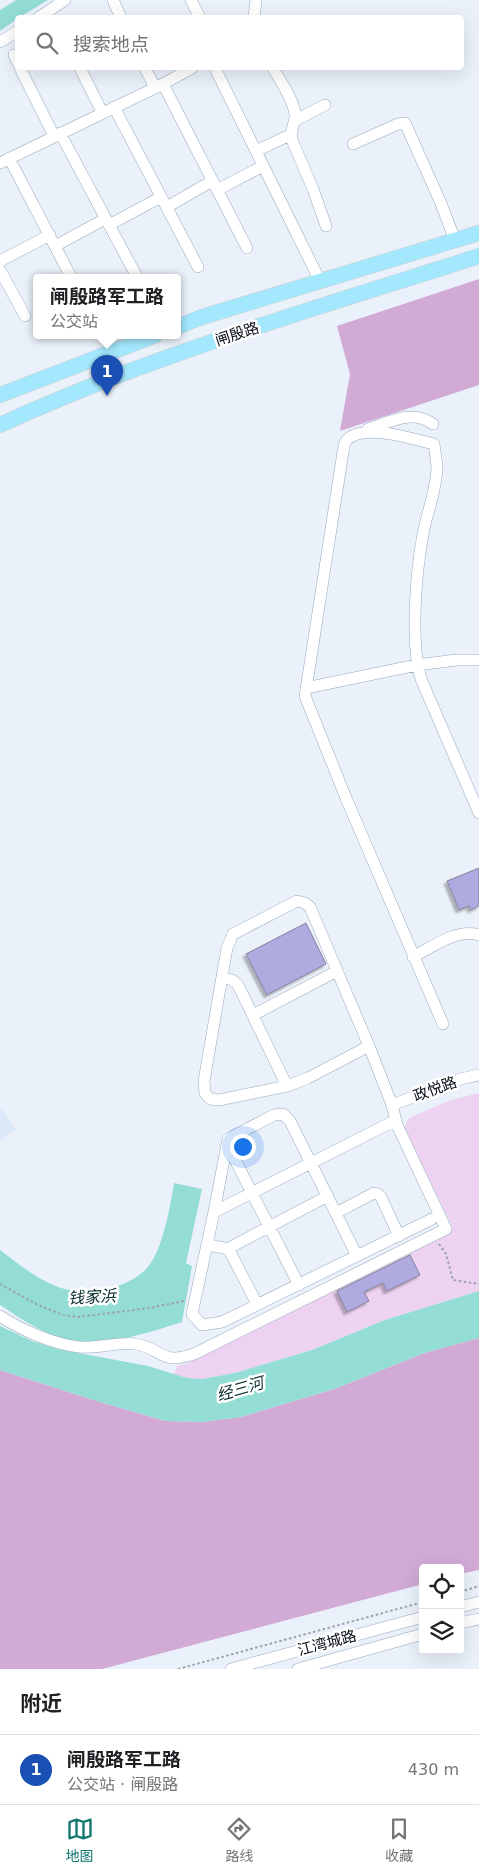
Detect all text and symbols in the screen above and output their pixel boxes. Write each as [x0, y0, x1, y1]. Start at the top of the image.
search box [15, 15, 464, 70]
icon: search [33, 29, 61, 57]
text: 搜索地点 [73, 33, 149, 55]
popup [33, 274, 181, 339]
text: 闸殷路军工路 [50, 285, 164, 307]
text: 公交站 [50, 312, 98, 331]
street label: 闸殷路 [213, 318, 261, 350]
pin: 1 [91, 355, 123, 396]
street label: 政悦路 [411, 1073, 459, 1105]
your location [230, 1134, 256, 1160]
water label: 钱家浜 [68, 1286, 118, 1308]
water label: 经三河 [214, 1372, 269, 1405]
map controls [419, 1564, 464, 1654]
button: locate [419, 1564, 464, 1609]
button: layers [419, 1609, 464, 1654]
street label: 江湾城路 [296, 1627, 358, 1659]
text: 附近 [20, 1692, 62, 1716]
text: 闸殷路军工路 [67, 1748, 181, 1770]
text: 1 [30, 1760, 42, 1779]
text: 430 m [408, 1760, 459, 1779]
text: 公交站 · 闸殷路 [67, 1775, 178, 1794]
tab: 地图 [66, 1815, 94, 1865]
tab: 路线 [225, 1815, 253, 1865]
tab: 收藏 [385, 1815, 413, 1865]

